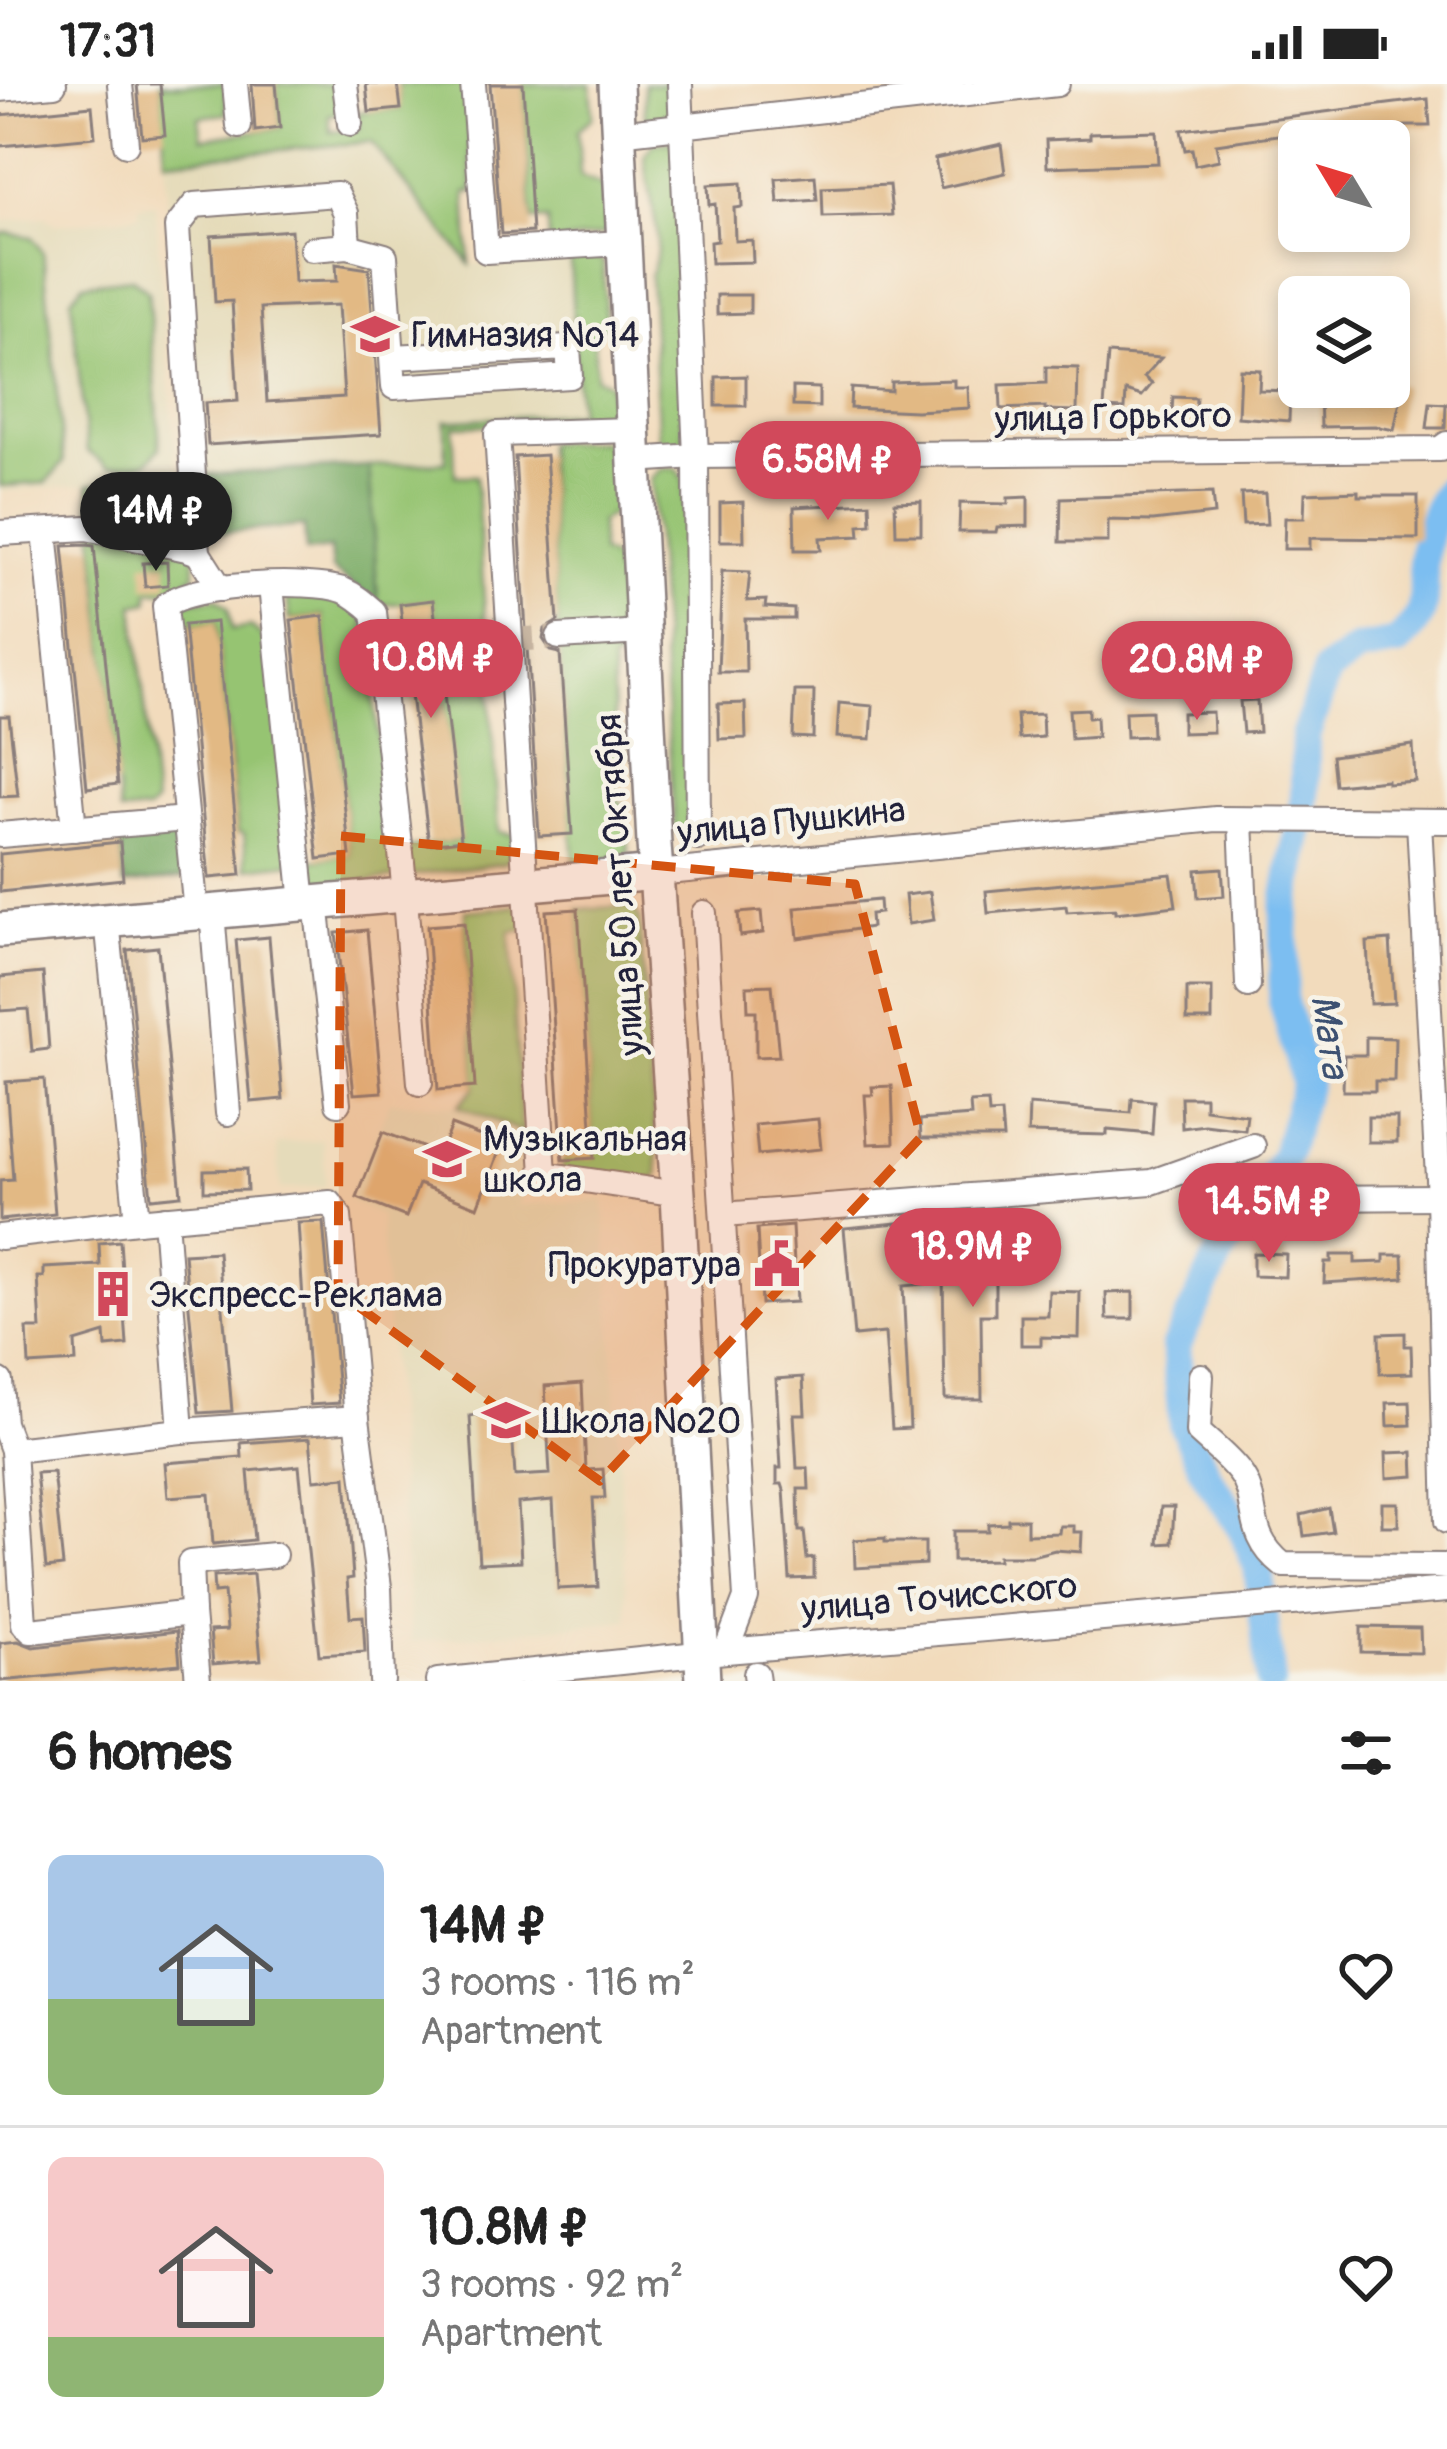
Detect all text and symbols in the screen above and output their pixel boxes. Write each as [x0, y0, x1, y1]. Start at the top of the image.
text: 17:31 [60, 14, 156, 70]
north arrow [1278, 120, 1410, 252]
map controls [1278, 120, 1410, 408]
button: layers [1278, 276, 1410, 408]
school or university icon: Гимназия №14 [350, 309, 400, 359]
place label: Гимназия №14 [411, 313, 640, 358]
street label: улица Горького [993, 393, 1232, 442]
pin: 6.58M ₽ [717, 421, 939, 523]
text: 6.58M ₽ [762, 435, 894, 484]
pin: 14M ₽ [72, 472, 240, 574]
text: 14M ₽ [107, 486, 205, 535]
pin: 10.8M ₽ [320, 619, 542, 721]
pin: 20.8M ₽ [1086, 621, 1308, 723]
text: 10.8M ₽ [366, 633, 496, 682]
text: 20.8M ₽ [1129, 635, 1265, 684]
street label: улица 50 лет Октября [586, 712, 655, 1058]
street label: улица Пушкина [674, 787, 907, 856]
water label: Мата [1299, 991, 1360, 1083]
place label: Музыкальная школа [483, 1117, 687, 1203]
school or university icon: Музыкальная школа [422, 1134, 472, 1184]
pin: 14.5M ₽ [1158, 1163, 1380, 1265]
text: 14.5M ₽ [1205, 1177, 1333, 1226]
pin: 18.9M ₽ [862, 1208, 1084, 1310]
text: 18.9M ₽ [911, 1222, 1035, 1271]
public building icon: Прокуратура [752, 1239, 802, 1289]
place label: Прокуратура [548, 1243, 741, 1288]
building icon: Экспресс-Реклама [88, 1269, 138, 1319]
place label: Экспресс-Реклама [149, 1273, 443, 1318]
school or university icon: Школа №20 [481, 1395, 531, 1445]
place label: Школа №20 [542, 1399, 741, 1444]
street label: улица Точисского [798, 1563, 1079, 1632]
icon: filters [1333, 1720, 1399, 1786]
text: 6 homes [48, 1721, 232, 1785]
text: 14M ₽ [420, 1894, 548, 1958]
icon: home [144, 1903, 288, 2047]
icon: heart [1333, 1942, 1399, 2008]
text: 3 rooms · 116 m² [420, 1958, 695, 2007]
text: Apartment [420, 2007, 602, 2056]
text: 10.8M ₽ [420, 2196, 590, 2260]
icon: home [144, 2205, 288, 2349]
icon: heart [1333, 2244, 1399, 2310]
text: 3 rooms · 92 m² [420, 2260, 683, 2309]
text: Apartment [420, 2309, 602, 2358]

